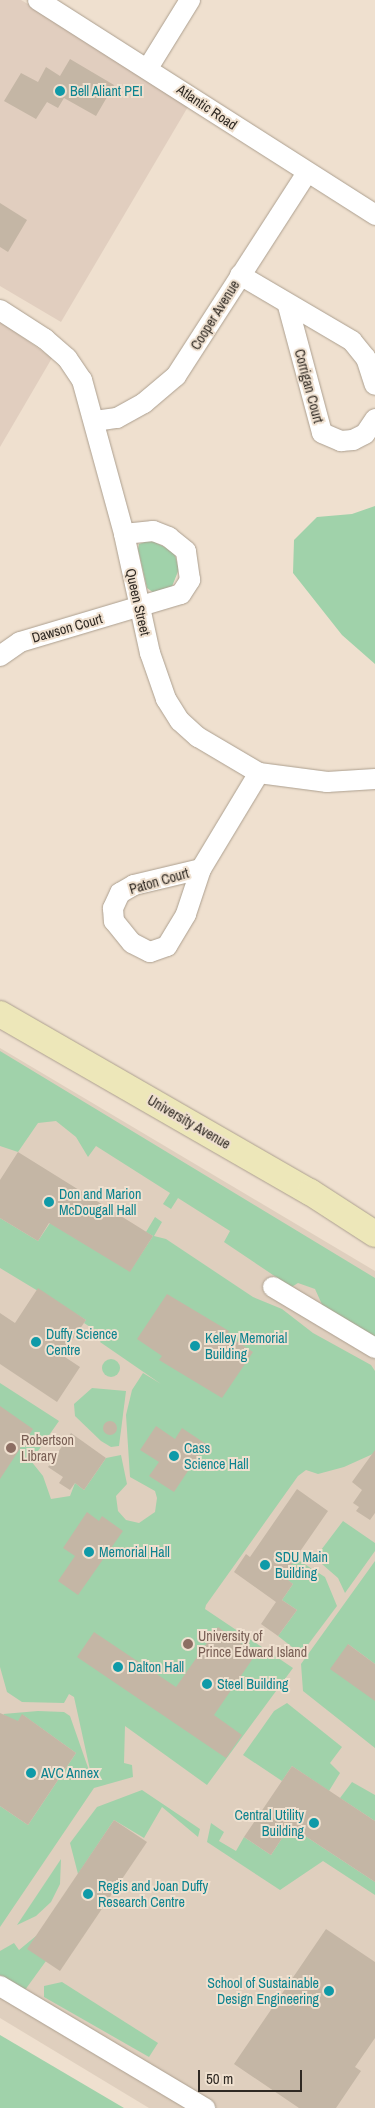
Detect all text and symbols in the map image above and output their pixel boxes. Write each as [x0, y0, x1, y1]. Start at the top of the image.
street label: Atlantic Road [174, 81, 240, 133]
place label: Bell Aliant PEI [70, 83, 143, 99]
marker: Bell Aliant PEI [54, 85, 66, 97]
street label: Cooper Avenue [187, 277, 243, 353]
street label: Corrigan Court [291, 347, 327, 425]
street label: Queen Street [122, 567, 154, 637]
street label: Dawson Court [30, 610, 104, 646]
street label: Paton Court [127, 864, 191, 898]
street label: University Avenue [144, 1091, 234, 1153]
place label: Don and Marion McDougall Hall [59, 1186, 141, 1218]
marker: Don and Marion McDougall Hall [43, 1196, 55, 1208]
place label: Duffy Science Centre [46, 1326, 117, 1358]
place label: Kelley Memorial Building [205, 1330, 287, 1362]
marker: Duffy Science Centre [30, 1336, 42, 1348]
marker: Kelley Memorial Building [189, 1340, 201, 1352]
place label: Robertson Library [21, 1432, 74, 1464]
place label: Cass Science Hall [184, 1440, 248, 1472]
marker: Robertson Library [5, 1442, 17, 1454]
marker: Cass Science Hall [168, 1450, 180, 1462]
place label: Memorial Hall [99, 1544, 170, 1560]
marker: Memorial Hall [83, 1546, 95, 1558]
place label: SDU Main Building [275, 1549, 328, 1581]
marker: SDU Main Building [259, 1559, 271, 1571]
place label: University of Prince Edward Island [198, 1628, 307, 1660]
marker: University of Prince Edward Island [182, 1638, 194, 1650]
place label: Dalton Hall [128, 1659, 184, 1675]
marker: Dalton Hall [112, 1661, 124, 1673]
place label: Steel Building [217, 1676, 288, 1692]
marker: Steel Building [201, 1678, 213, 1690]
place label: AVC Annex [41, 1765, 100, 1781]
marker: AVC Annex [25, 1767, 37, 1779]
place label: Central Utility Building [234, 1807, 304, 1840]
marker: Central Utility Building [308, 1817, 320, 1829]
place label: Regis and Joan Duffy Research Centre [98, 1878, 208, 1910]
marker: Regis and Joan Duffy Research Centre [82, 1888, 94, 1900]
place label: School of Sustainable Design Engineering [207, 1975, 319, 2008]
marker: School of Sustainable Design Engineering [323, 1985, 335, 1997]
scale bar [200, 2060, 304, 2092]
text: 50 m [206, 2068, 233, 2089]

